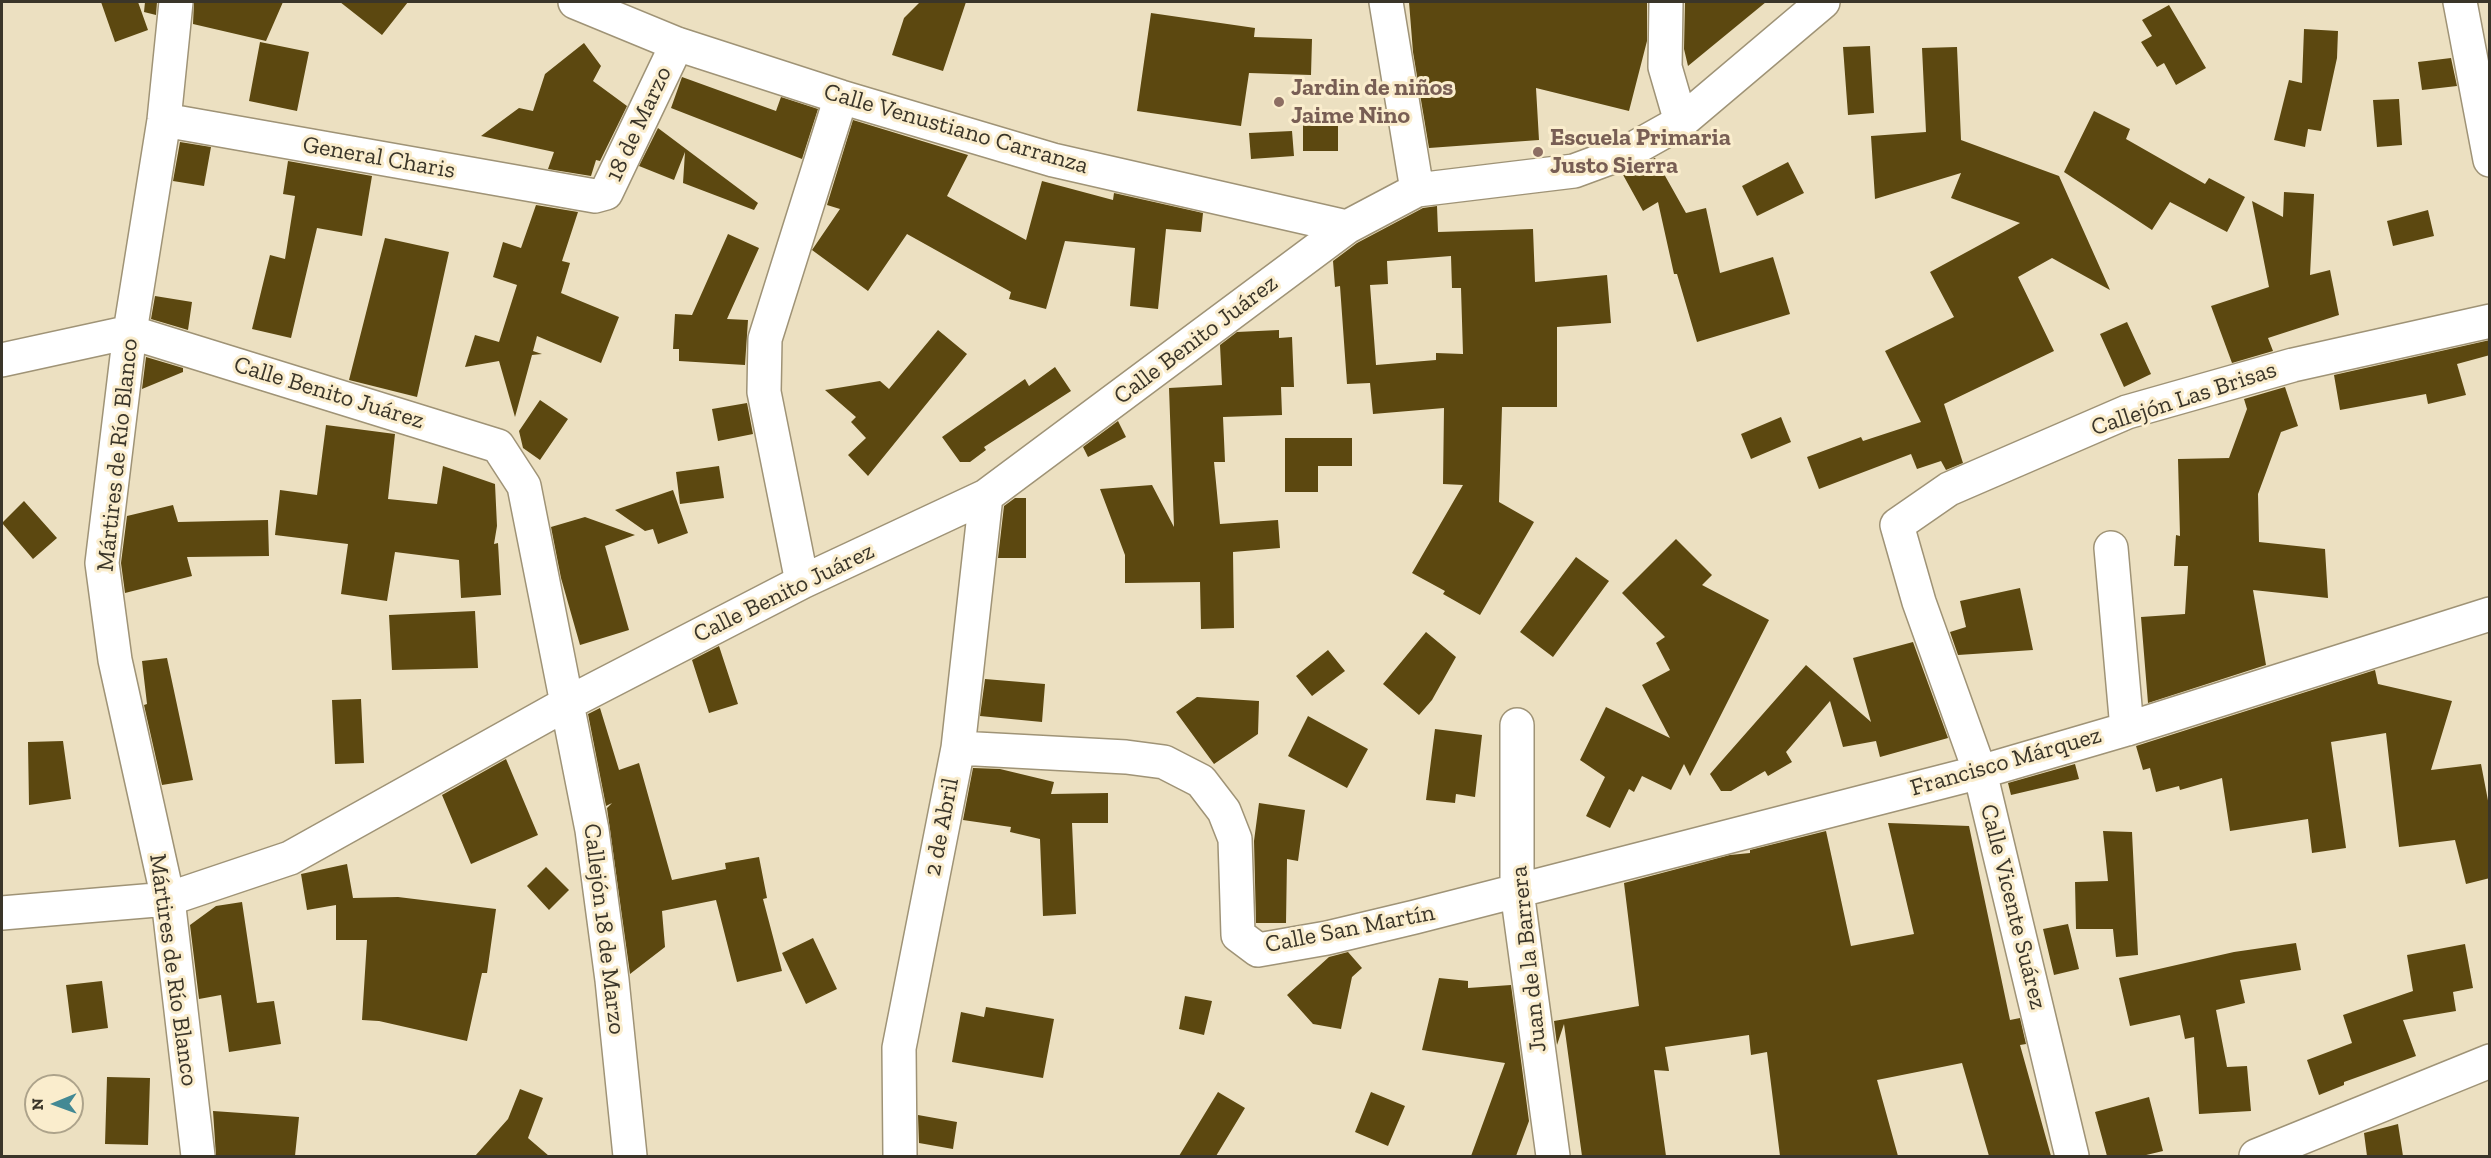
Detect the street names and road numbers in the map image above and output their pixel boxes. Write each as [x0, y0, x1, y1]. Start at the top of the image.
street label: 18 de Marzo [600, 62, 678, 186]
street label: Calle Venustiano Carranza [821, 77, 1091, 181]
street label: General Charis [301, 130, 457, 186]
street label: Calle Benito Juárez [1108, 269, 1284, 411]
street label: Mártires de Río Blanco [91, 337, 145, 573]
street label: Calle Benito Juárez [230, 350, 428, 436]
street label: Callejón Las Brisas [2088, 355, 2280, 443]
street label: Calle Benito Juárez [689, 537, 879, 649]
street label: Francisco Márquez [1907, 721, 2105, 803]
street label: 2 de Abril [918, 776, 966, 878]
street label: Calle Vicente Suárez [1974, 801, 2052, 1013]
street label: Callejón 18 de Marzo [577, 822, 631, 1036]
street label: Mártires de Río Blanco [142, 852, 204, 1088]
street label: Juan de la Barrera [1505, 864, 1553, 1054]
street label: Calle San Martín [1263, 898, 1437, 960]

